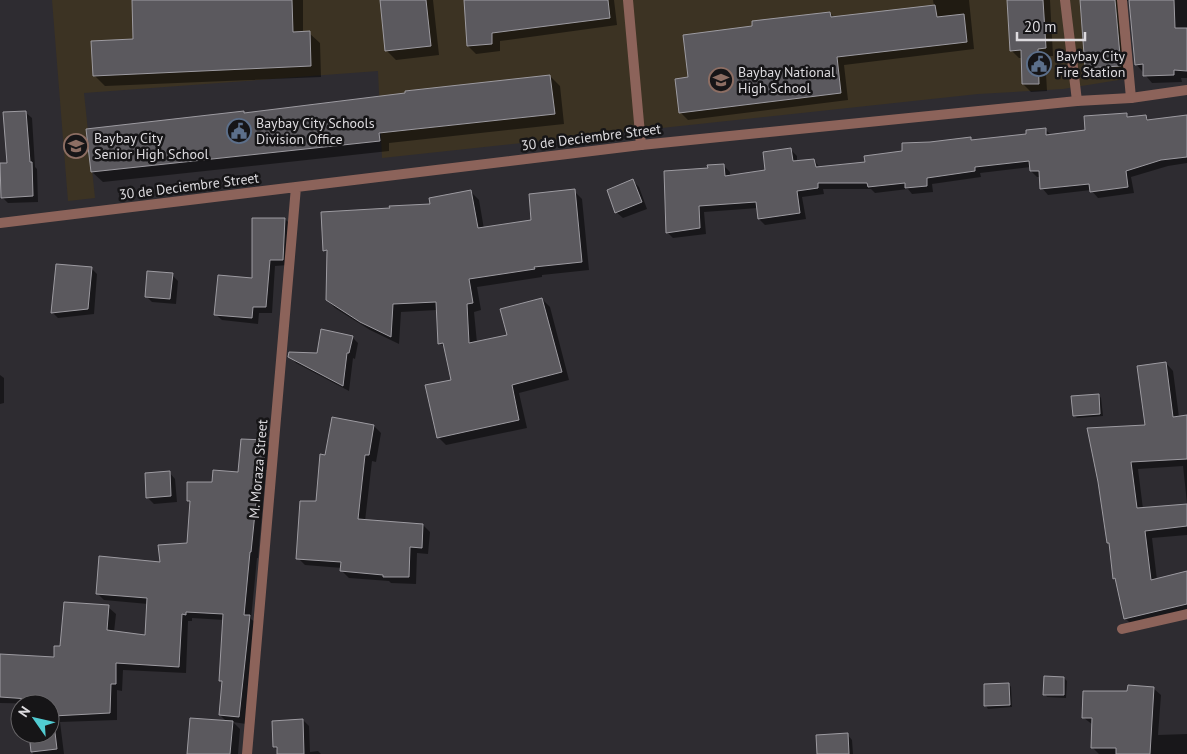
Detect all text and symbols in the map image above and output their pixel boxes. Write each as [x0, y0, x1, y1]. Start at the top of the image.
scale bar [1017, 10, 1084, 42]
text: 20 m [1024, 17, 1057, 36]
place label: Baybay City Fire Station [1056, 47, 1125, 81]
public building icon: Baybay City Fire Station [1026, 51, 1052, 77]
place label: Baybay National High School [738, 63, 835, 97]
school or university icon: Baybay National High School [708, 67, 734, 93]
place label: Baybay City Schools Division Office [256, 114, 375, 148]
public building icon: Baybay City Schools Division Office [226, 118, 252, 144]
street label: 30 de Deciembre Street [520, 119, 662, 155]
place label: Baybay City Senior High School [94, 129, 209, 163]
school or university icon: Baybay City Senior High School [63, 133, 89, 159]
street label: 30 de Deciembre Street [118, 168, 260, 204]
street label: M. Moraza Street [245, 418, 271, 519]
north arrow [10, 694, 60, 744]
text: N [14, 703, 34, 721]

